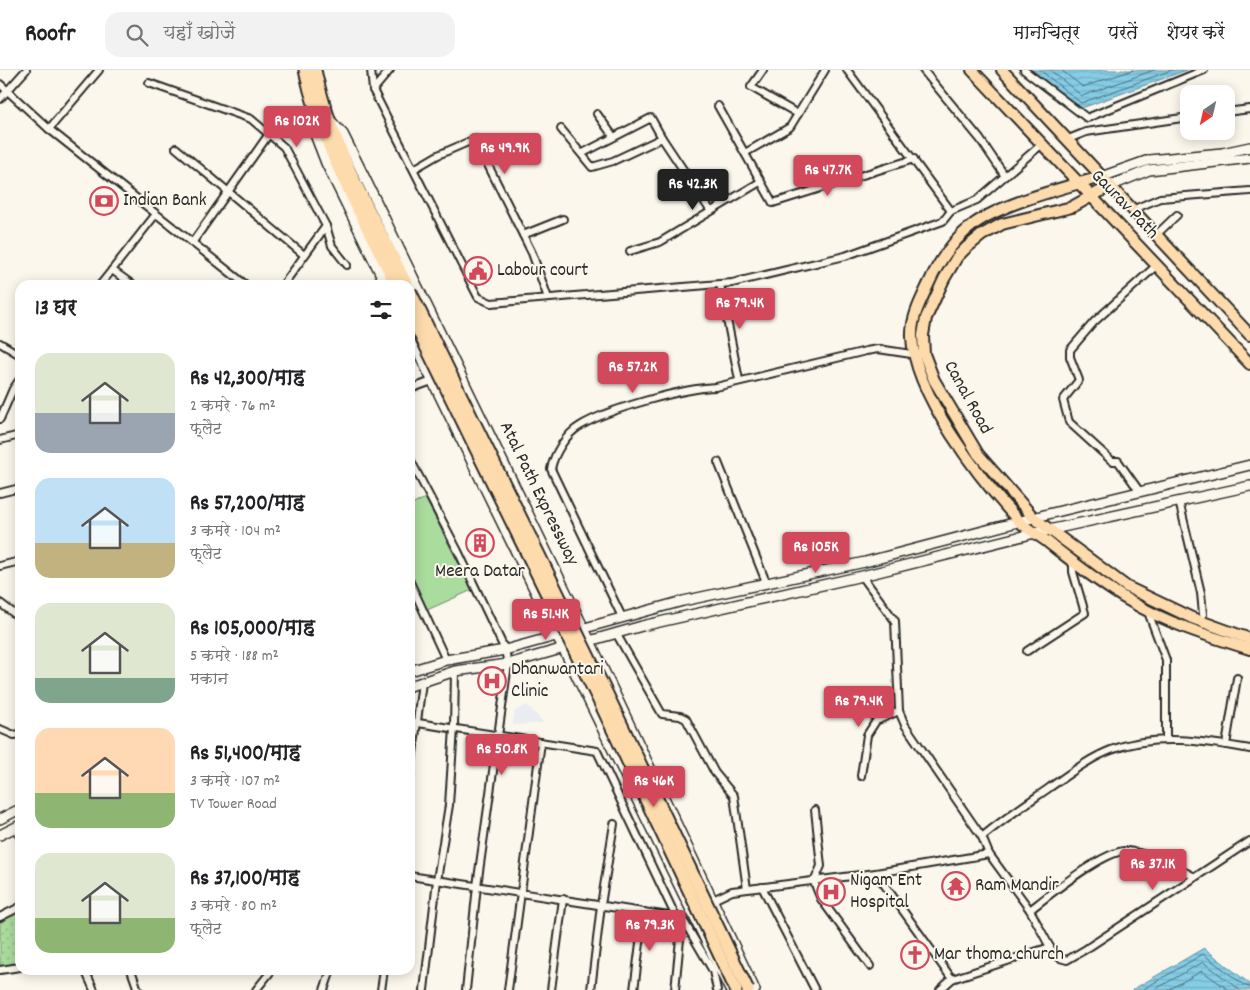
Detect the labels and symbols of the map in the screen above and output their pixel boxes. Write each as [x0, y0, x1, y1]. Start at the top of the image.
north arrow [1180, 85, 1235, 140]
pin: Rs 102K [251, 106, 343, 148]
pin: Rs 49.9K [453, 132, 557, 175]
pin: Rs 47.7K [776, 154, 880, 197]
street label: Gaurav Path [1084, 164, 1164, 246]
pin: Rs 42.3K [641, 168, 745, 211]
bank icon: Indian Bank [89, 186, 119, 216]
place label: Indian Bank [123, 188, 207, 215]
public building icon: Labour court [463, 256, 493, 286]
place label: Labour court [497, 258, 588, 285]
pin: Rs 79.4K [688, 288, 792, 330]
pin: Rs 57.2K [581, 352, 685, 394]
street label: Canal Road [936, 356, 998, 440]
street label: Atal Path Expressway [491, 417, 585, 571]
building icon: Meera Datar [465, 528, 495, 558]
pin: Rs 105K [770, 532, 862, 574]
place label: Meera Datar [435, 559, 525, 586]
pin: Rs 51.4K [494, 598, 598, 641]
place label: Dhanwantari Clinic [511, 657, 604, 706]
hospital icon: Dhanwantari Clinic [477, 666, 507, 696]
pin: Rs 79.4K [807, 686, 911, 728]
pin: Rs 50.8K [450, 734, 554, 776]
pin: Rs 46K [613, 766, 695, 808]
pin: Rs 37.1K [1101, 848, 1205, 891]
place label: Nigam Ent Hospital [850, 868, 922, 917]
temple icon: Ram Mandir [941, 871, 971, 901]
place label: Ram Mandir [975, 873, 1059, 900]
hospital icon: Nigam Ent Hospital [816, 877, 846, 907]
pin: Rs 79.3K [598, 910, 702, 952]
church icon: Mar thoma church [900, 940, 930, 970]
place label: Mar thoma church [934, 942, 1064, 969]

